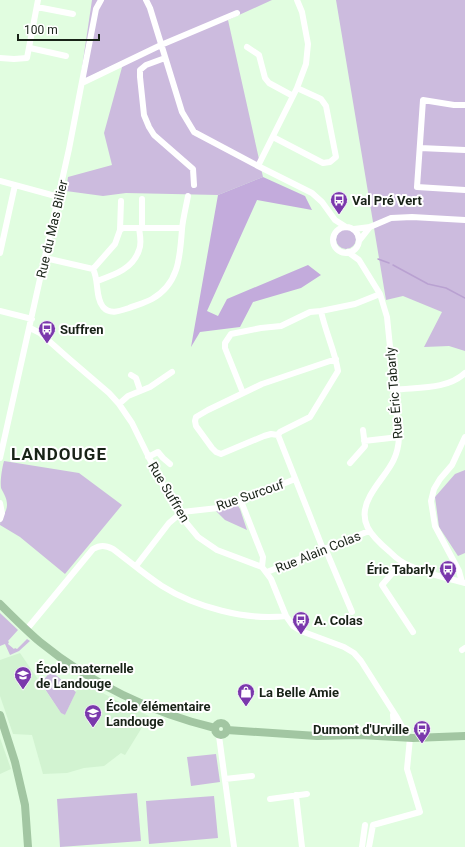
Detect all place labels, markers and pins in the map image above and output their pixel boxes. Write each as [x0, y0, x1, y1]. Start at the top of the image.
bus stop icon: Val Pré Vert [329, 190, 349, 215]
place label: Val Pré Vert [352, 193, 422, 208]
bus stop icon: Suffren [37, 319, 57, 344]
place label: Suffren [60, 322, 104, 337]
bus stop icon: Éric Tabarly [438, 559, 458, 584]
place label: Éric Tabarly [367, 562, 435, 577]
bus stop icon: A. Colas [291, 610, 311, 635]
place label: A. Colas [314, 613, 363, 628]
place label: École maternelle de Landouge [36, 661, 134, 691]
school or university icon: École maternelle de Landouge [13, 665, 33, 690]
shop icon: La Belle Amie [236, 682, 256, 707]
place label: La Belle Amie [259, 685, 339, 700]
place label: École élémentaire Landouge [106, 699, 211, 729]
school or university icon: École élémentaire Landouge [83, 703, 103, 728]
bus stop icon: Dumont d'Urville [412, 719, 432, 744]
place label: Dumont d'Urville [313, 722, 409, 737]

